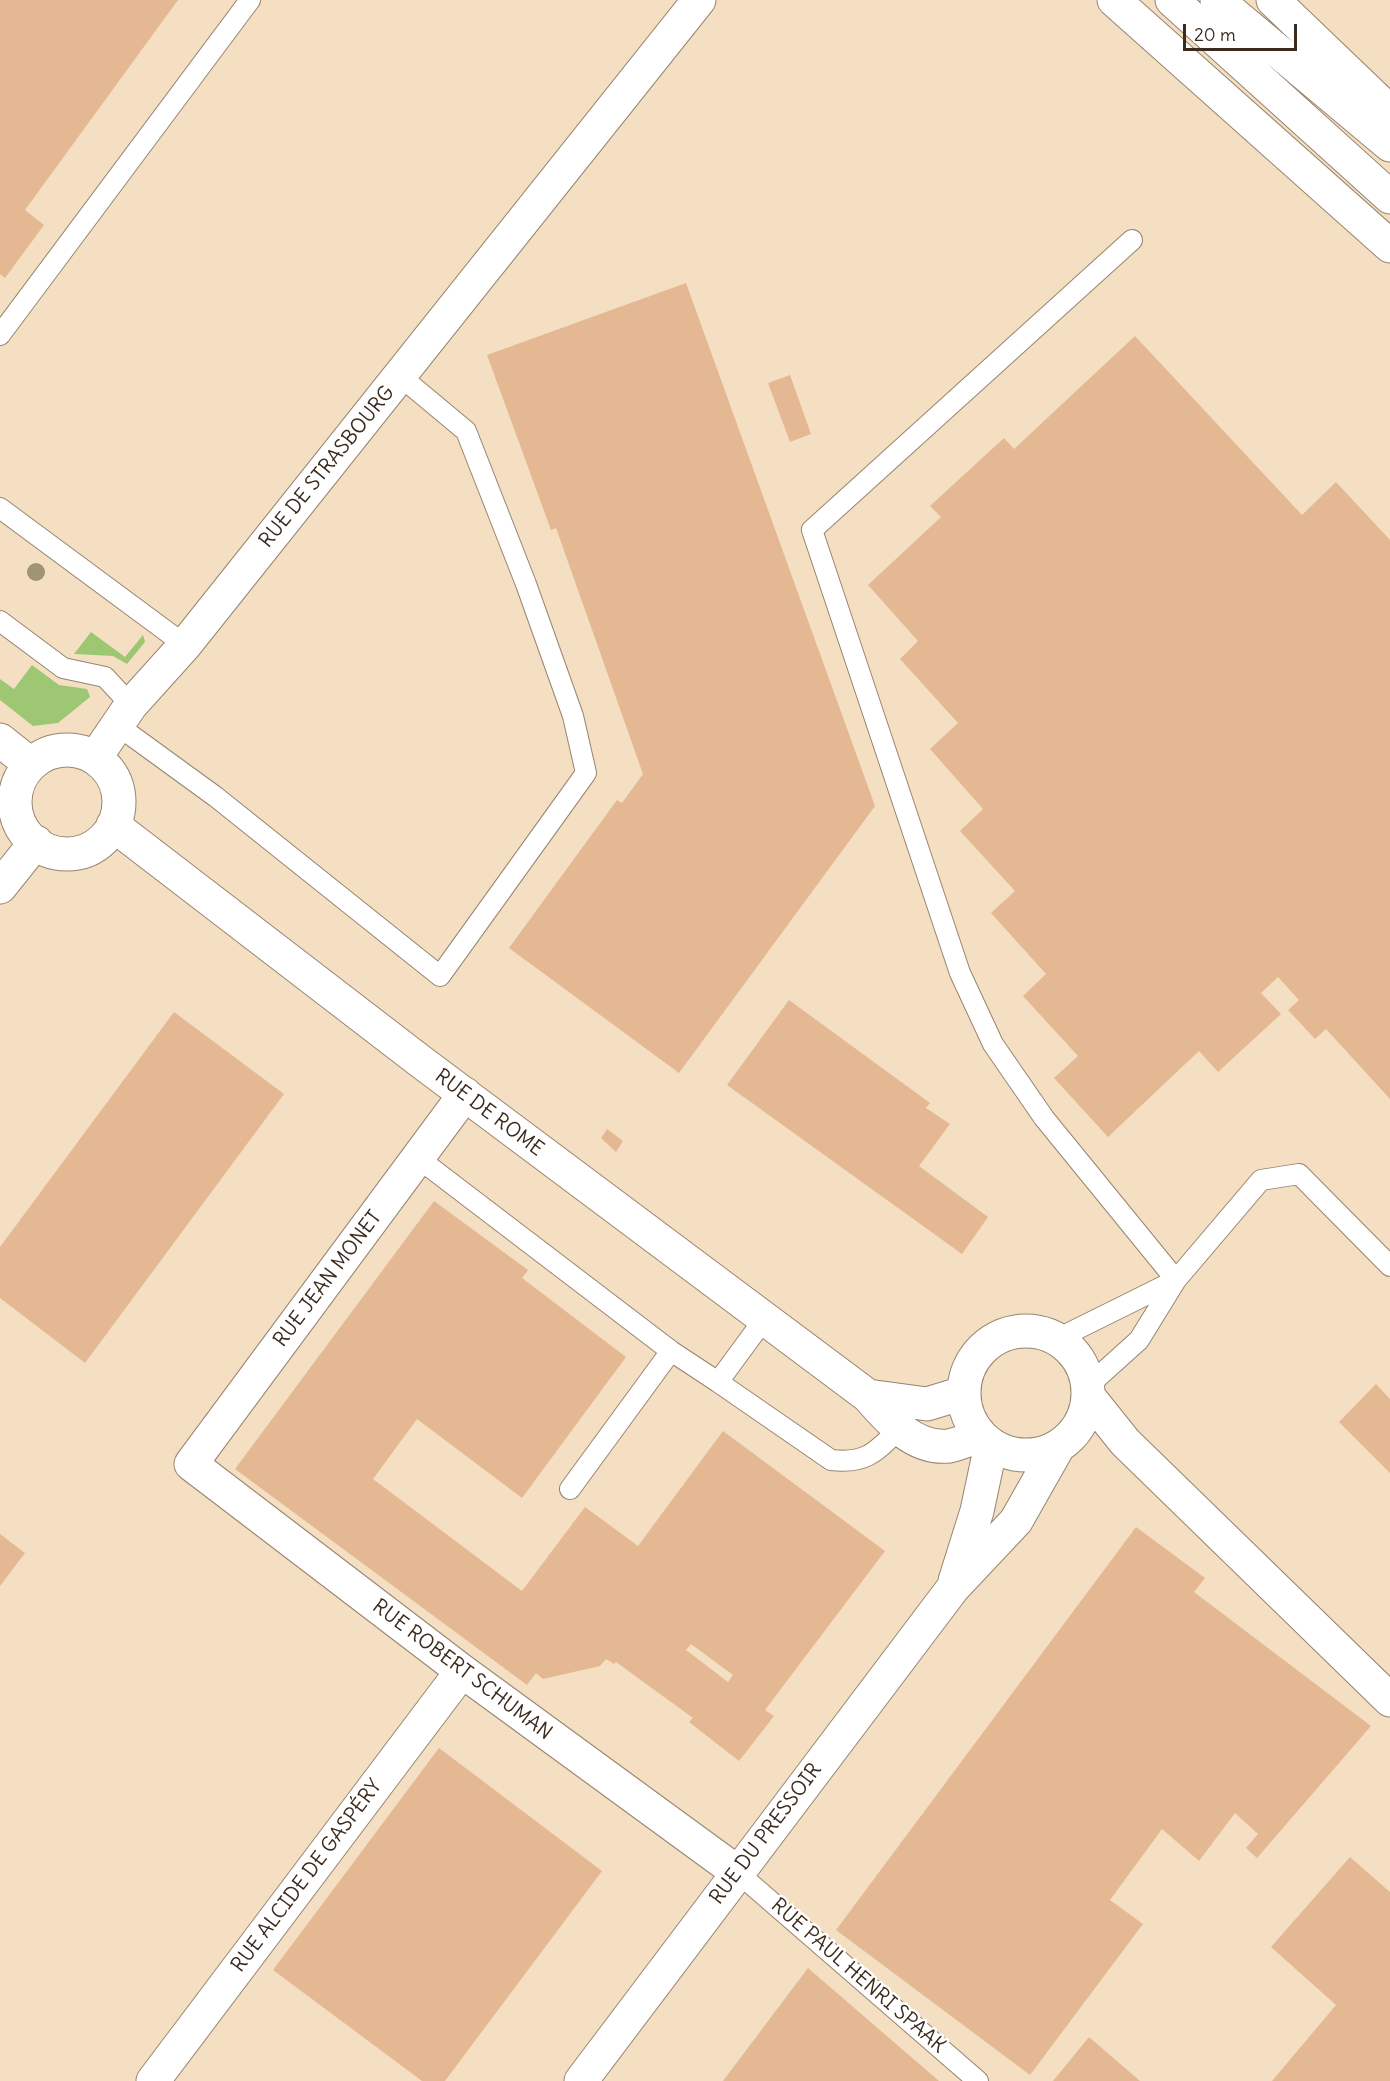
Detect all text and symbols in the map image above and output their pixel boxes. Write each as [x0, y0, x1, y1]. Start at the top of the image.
scale bar [1186, 12, 1300, 50]
text: 20 m [1194, 23, 1236, 46]
street label: RUE DE STRASBOURG [254, 381, 400, 553]
street label: RUE DE ROME [430, 1064, 548, 1162]
street label: RUE JEAN MONET [269, 1206, 387, 1352]
street label: RUE ROBERT SCHUMAN [368, 1595, 556, 1745]
street label: RUE DU PRESSOIR [705, 1759, 827, 1909]
street label: RUE ALCIDE DE GASPÉRY [227, 1775, 387, 1977]
street label: RUE PAUL HENRI SPAAK [766, 1894, 950, 2058]

